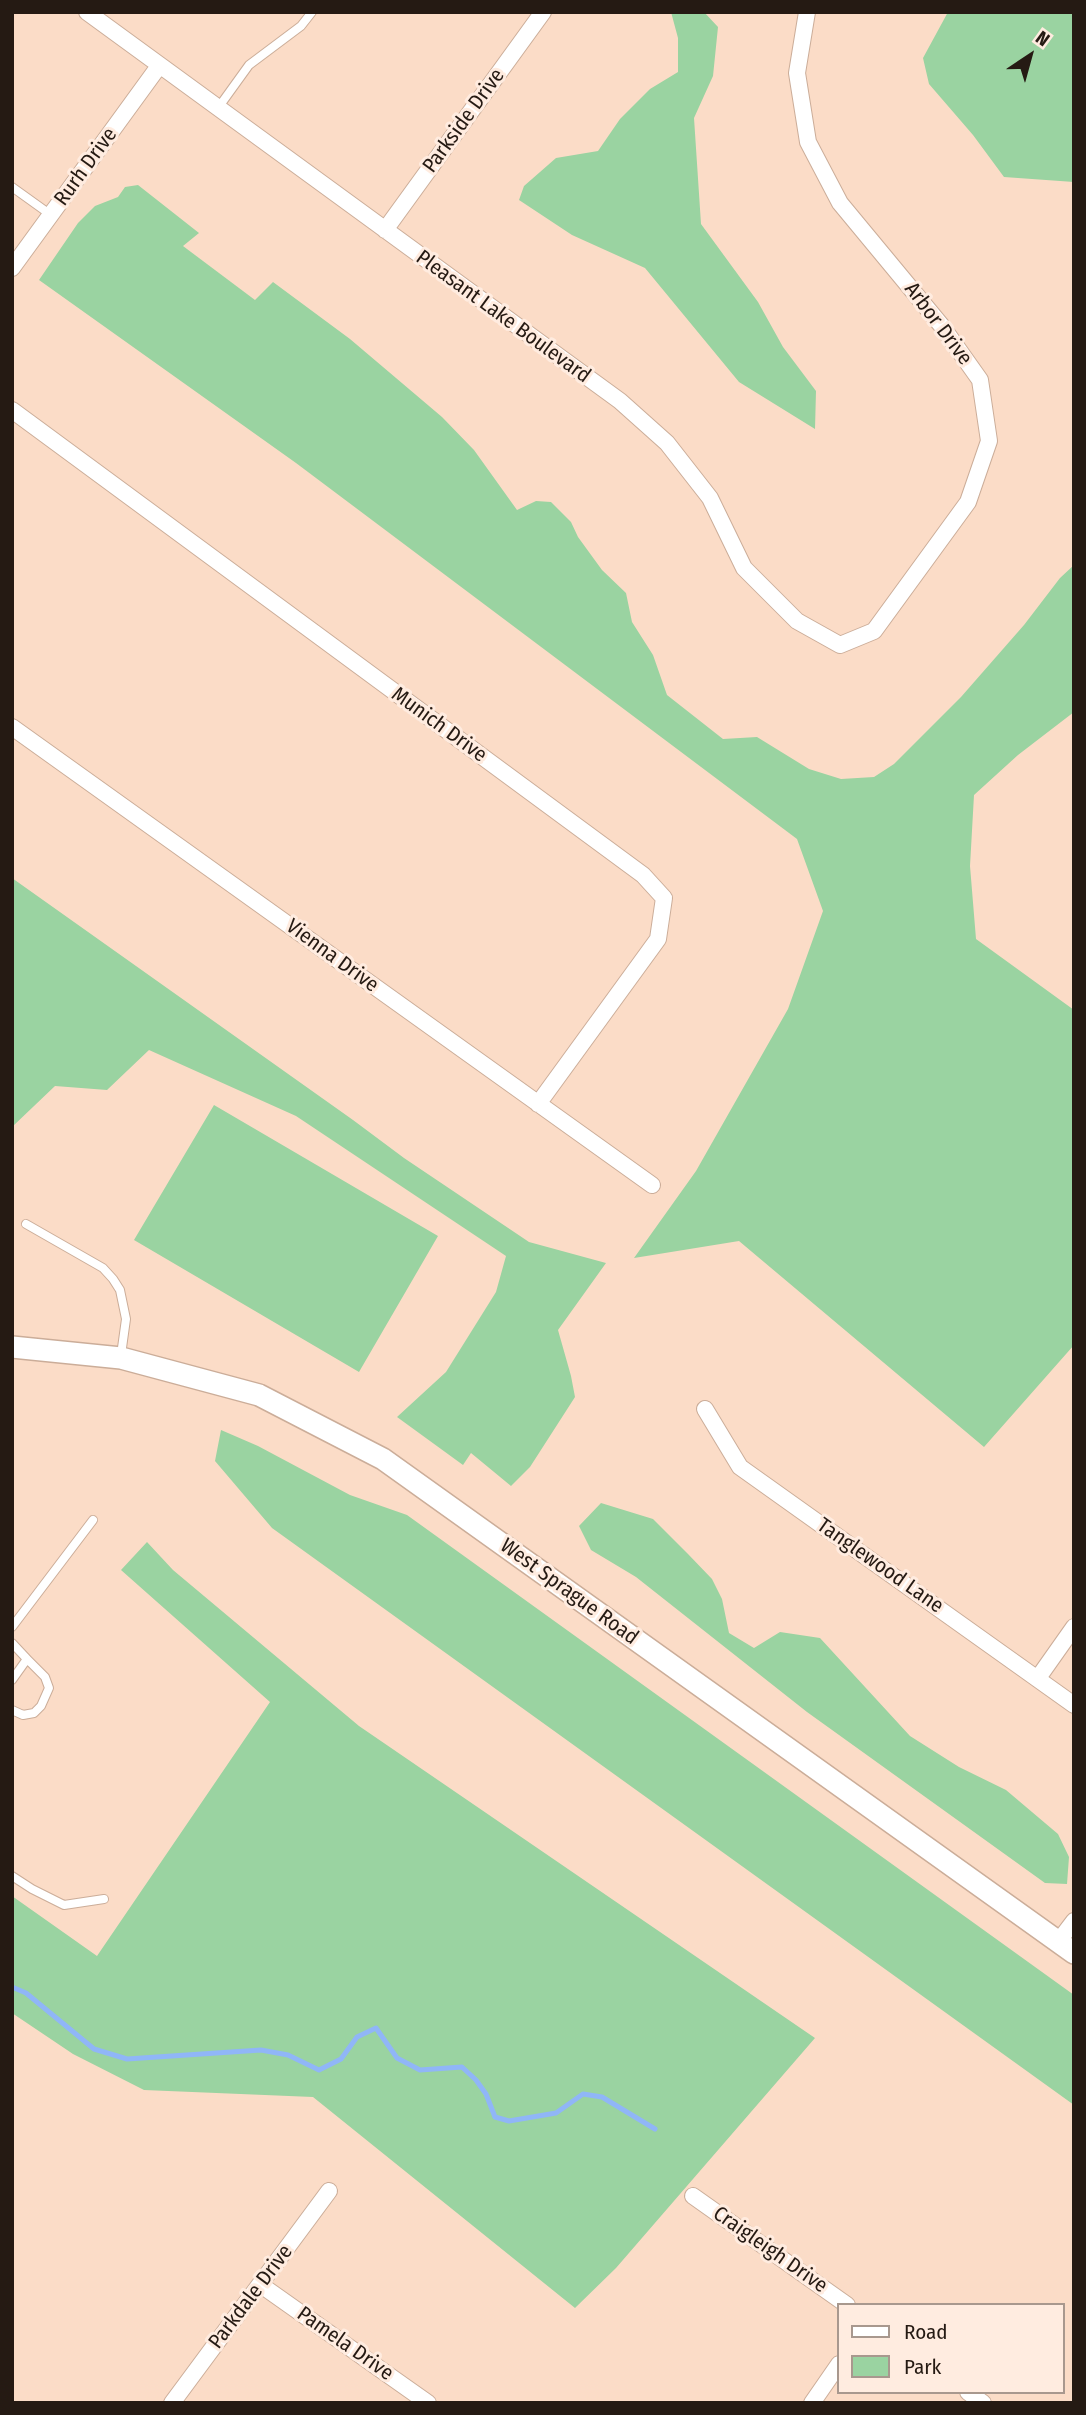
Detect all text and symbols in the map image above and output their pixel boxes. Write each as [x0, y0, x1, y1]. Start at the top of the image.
north arrow [995, 21, 1065, 91]
text: N [1031, 26, 1054, 51]
street label: Parkside Drive [418, 64, 510, 178]
street label: Rurh Drive [49, 123, 123, 211]
street label: Pleasant Lake Boulevard [411, 245, 595, 389]
street label: Arbor Drive [899, 278, 977, 370]
street label: Munich Drive [386, 682, 492, 768]
street label: Vienna Drive [281, 914, 383, 998]
street label: Tanglewood Lane [812, 1513, 948, 1619]
street label: West Sprague Road [495, 1533, 643, 1651]
street label: Craigleigh Drive [708, 2201, 832, 2299]
street label: Parkdale Drive [204, 2240, 298, 2354]
street label: Pamela Drive [292, 2302, 398, 2386]
legend [838, 2303, 1065, 2394]
text: Road [904, 2319, 948, 2345]
text: Park [904, 2354, 941, 2380]

